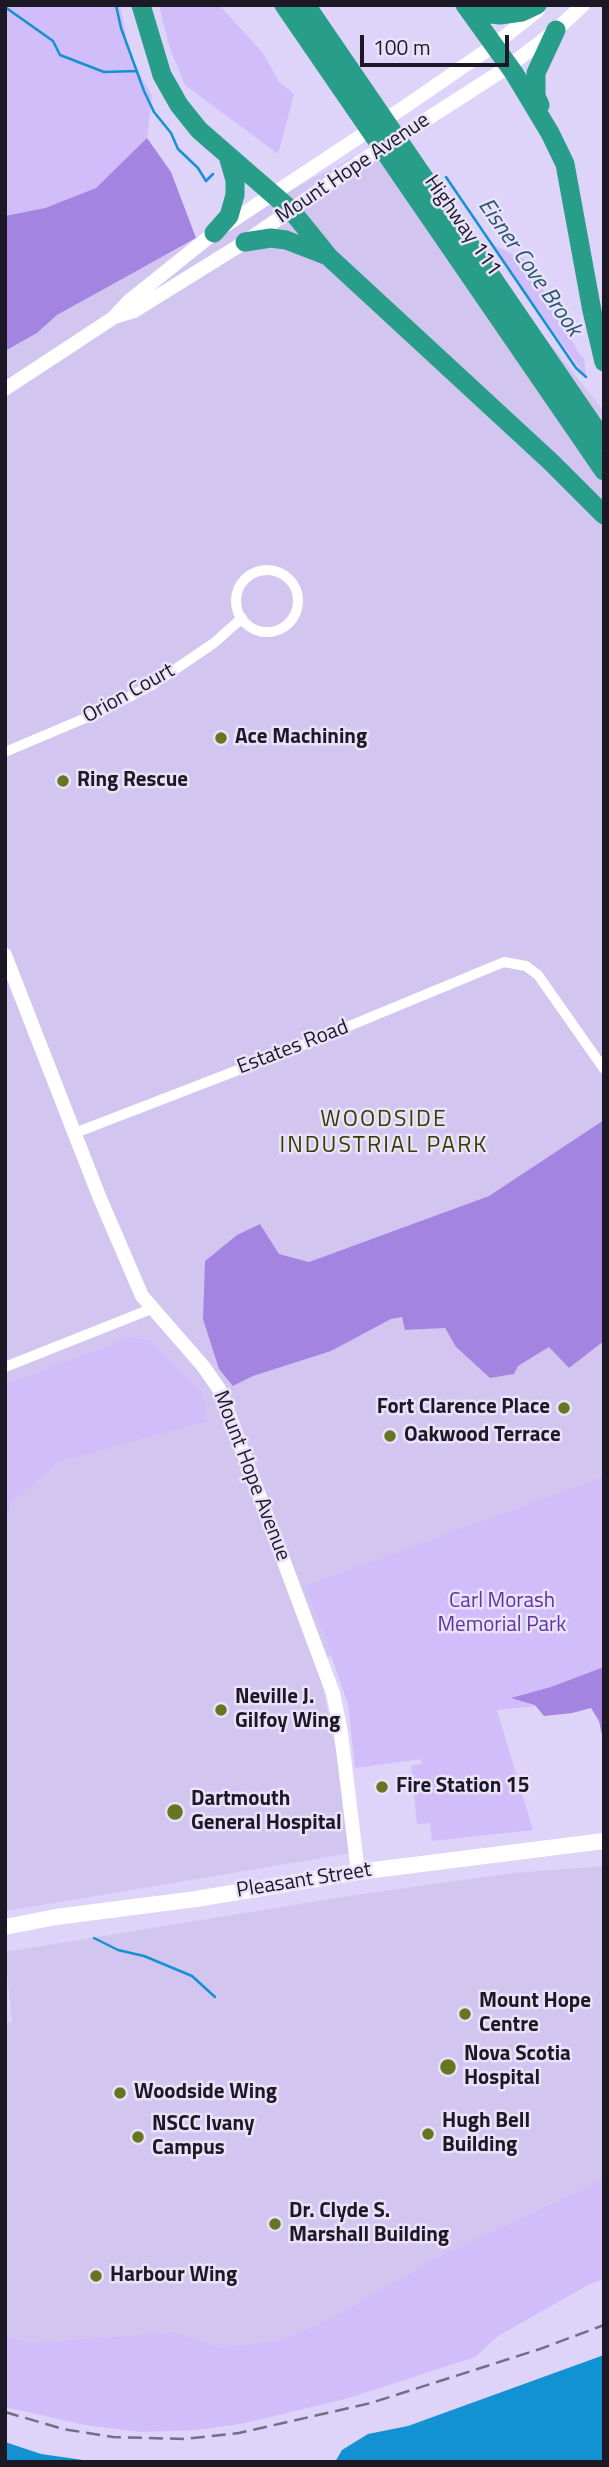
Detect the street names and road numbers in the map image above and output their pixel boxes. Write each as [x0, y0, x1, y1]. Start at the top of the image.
street label: Mount Hope Avenue [271, 108, 435, 230]
street label: Highway 111 [418, 171, 506, 281]
street label: Orion Court [79, 659, 179, 729]
street label: Estates Road [234, 1015, 352, 1081]
street label: Mount Hope Avenue [207, 1387, 295, 1565]
street label: Pleasant Street [235, 1858, 373, 1904]

